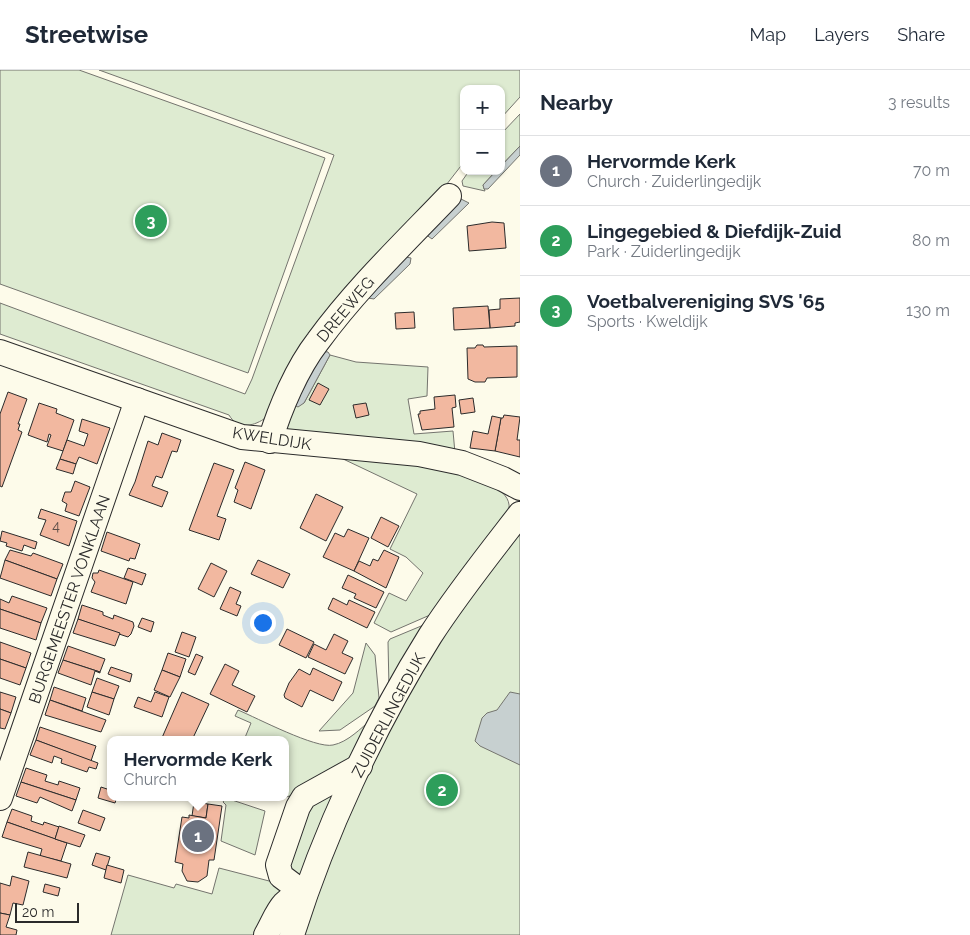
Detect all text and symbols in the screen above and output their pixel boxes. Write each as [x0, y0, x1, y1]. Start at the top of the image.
text: Streetwise [25, 20, 148, 49]
text: Map [750, 24, 786, 45]
text: Layers [814, 24, 869, 45]
text: Share [897, 24, 945, 45]
map controls [460, 85, 505, 175]
button: + [460, 85, 505, 130]
text: Nearby [540, 90, 613, 115]
text: 3 results [888, 93, 950, 112]
button: − [460, 130, 505, 175]
text: Hervormde Kerk [587, 150, 736, 172]
text: 1 [552, 161, 560, 180]
text: 70 m [913, 161, 950, 180]
text: Church · Zuiderlingedijk [587, 172, 761, 191]
pin: 3 [135, 202, 167, 240]
text: Lingegebied & Diefdijk-Zuid [587, 220, 841, 242]
text: 2 [551, 231, 561, 250]
text: 80 m [912, 231, 950, 250]
text: Park · Zuiderlingedijk [587, 242, 741, 261]
street label: DREEWEG [313, 273, 378, 346]
text: Voetbalvereniging SVS '65 [587, 290, 825, 312]
text: 3 [552, 301, 560, 320]
text: 130 m [906, 301, 950, 320]
text: Sports · Kweldijk [587, 312, 708, 331]
street label: KWELDIJK [231, 423, 313, 454]
street label: BURGEMEESTER VONKLAAN [25, 492, 114, 706]
house number: 4 [52, 518, 60, 534]
your location [250, 610, 276, 636]
street label: ZUIDERLINGEDIJK [348, 649, 430, 781]
popup [107, 736, 289, 801]
text: Hervormde Kerk [124, 748, 272, 770]
text: Church [124, 770, 177, 789]
pin: 2 [426, 771, 458, 809]
pin: 1 [182, 817, 214, 855]
scale bar [15, 900, 79, 923]
text: 20 m [22, 904, 54, 920]

